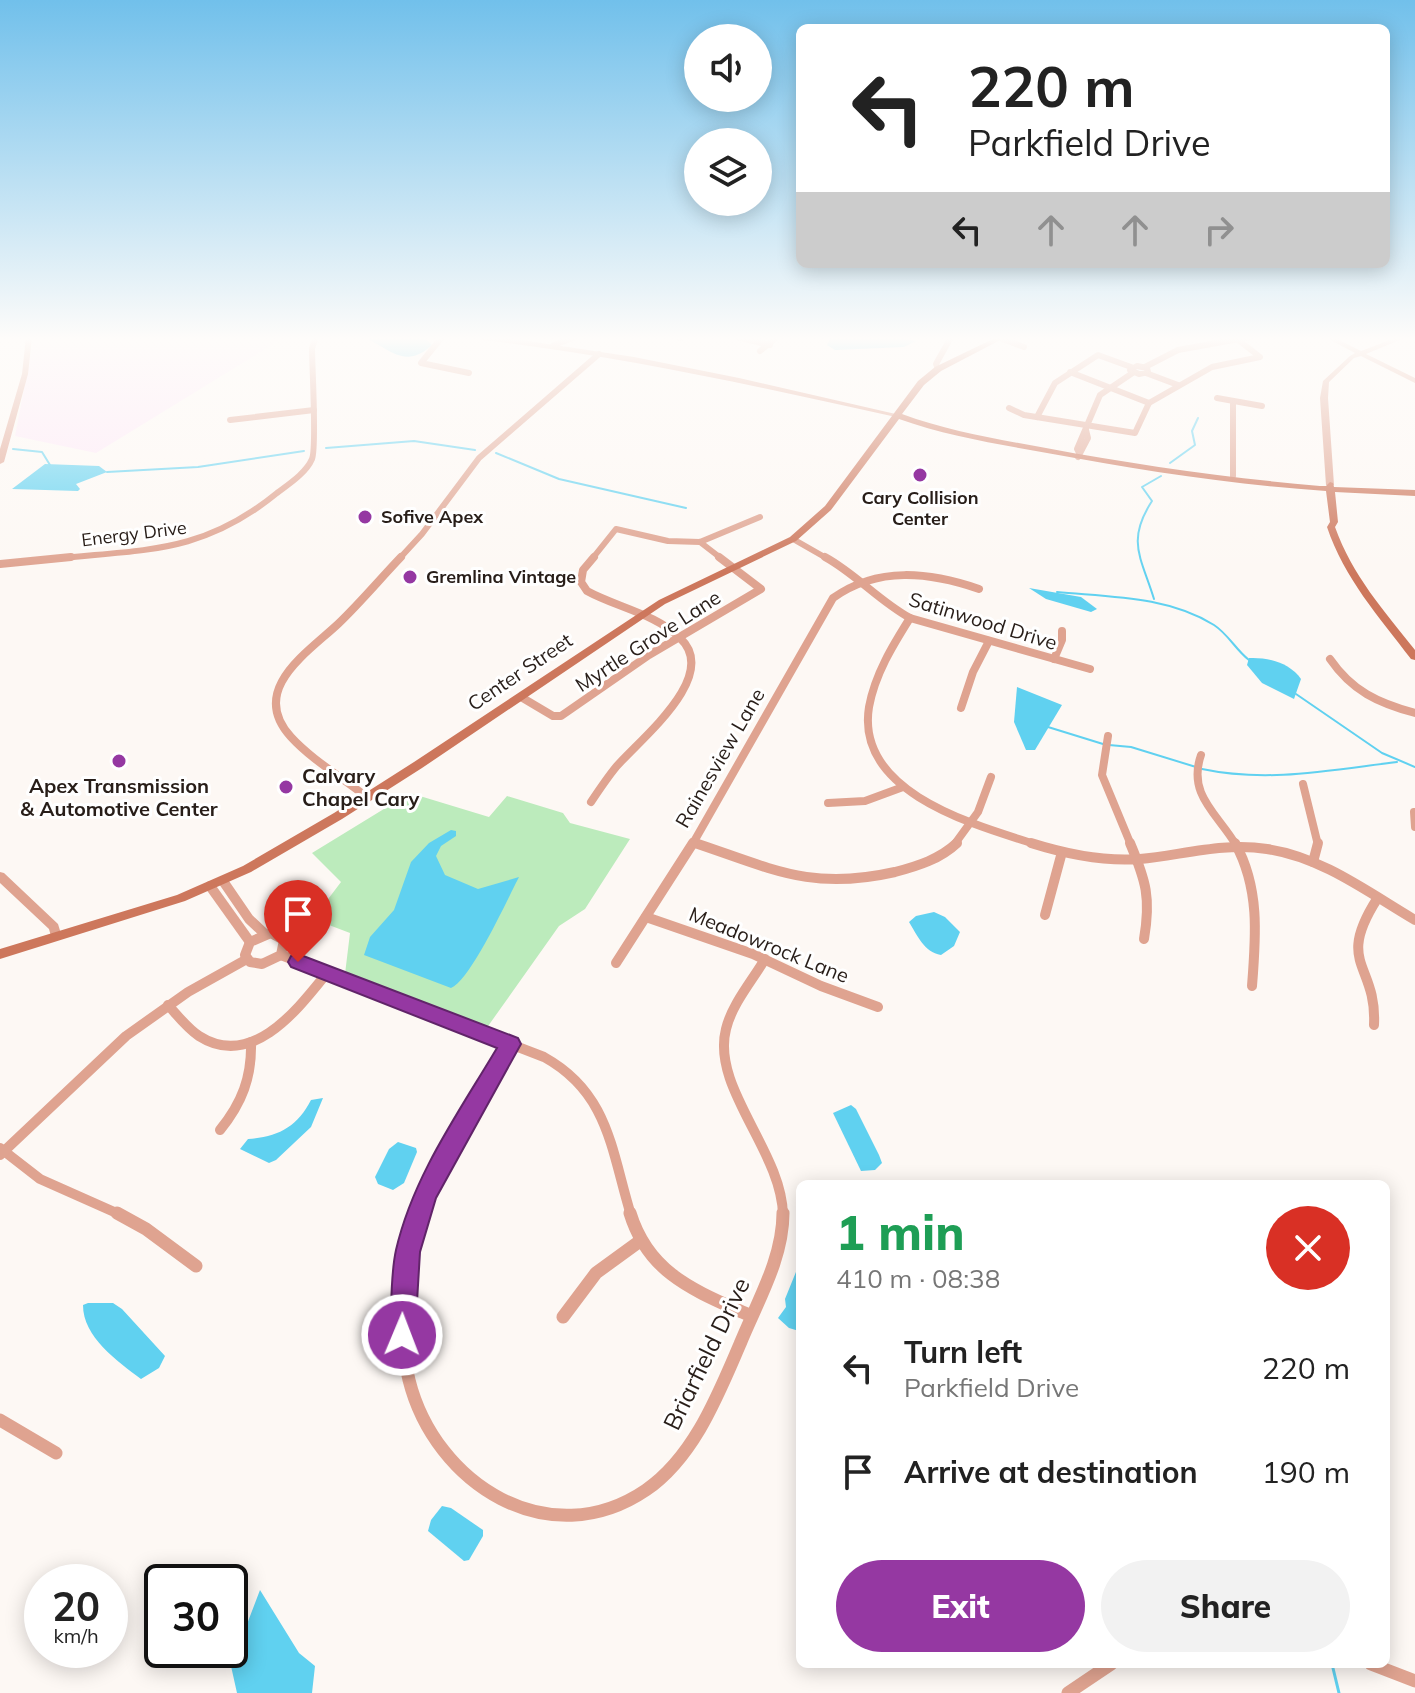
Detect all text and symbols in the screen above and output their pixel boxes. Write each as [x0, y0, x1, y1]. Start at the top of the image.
map controls [684, 24, 772, 216]
button: sound [684, 24, 772, 112]
text: 220 m [968, 51, 1135, 121]
icon: left [836, 56, 940, 160]
text: Parkfield Drive [968, 120, 1211, 165]
button: layers [684, 128, 772, 216]
icon: left [945, 208, 989, 252]
icon: ahead [1029, 208, 1073, 252]
icon: ahead [1113, 208, 1157, 252]
icon: right [1197, 208, 1241, 252]
marker: Cary Collision Center [911, 466, 929, 484]
place label: Cary Collision Center [861, 486, 979, 530]
place label: Sofive Apex [381, 505, 484, 528]
marker: Sofive Apex [356, 508, 374, 526]
street label: Energy Drive [80, 516, 188, 551]
place label: Gremlina Vintage [426, 565, 576, 588]
marker: Gremlina Vintage [401, 568, 419, 586]
street label: Myrtle Grove Lane [570, 584, 725, 697]
street label: Satinwood Drive [906, 586, 1060, 655]
street label: Center Street [463, 627, 577, 716]
street label: Rainesview Lane [669, 683, 770, 832]
marker: Apex Transmission & Automotive Center [110, 752, 128, 770]
place label: Calvary Chapel Cary [302, 763, 419, 811]
place label: Apex Transmission & Automotive Center [20, 773, 218, 821]
marker: Calvary Chapel Cary [277, 778, 295, 796]
pin [264, 880, 332, 962]
icon: arrive [276, 892, 320, 936]
street label: Meadowrock Lane [686, 901, 853, 988]
text: 1 min [836, 1202, 965, 1262]
button: close [1266, 1206, 1350, 1290]
text: 410 m · 08:38 [836, 1262, 1000, 1295]
street label: Briarfield Drive [656, 1273, 756, 1435]
position arrow [360, 1293, 444, 1377]
text: Turn left [904, 1333, 1022, 1371]
icon: left [836, 1346, 880, 1390]
text: 220 m [1262, 1349, 1350, 1387]
text: Parkfield Drive [904, 1371, 1079, 1404]
icon: arrive [836, 1450, 880, 1494]
text: Arrive at destination [904, 1453, 1198, 1491]
text: 190 m [1262, 1453, 1350, 1491]
button: Exit [836, 1560, 1085, 1652]
button: Share [1101, 1560, 1350, 1652]
speed limit sign: 30 [144, 1564, 248, 1668]
text: 20 [52, 1581, 100, 1631]
text: km/h [53, 1623, 99, 1648]

